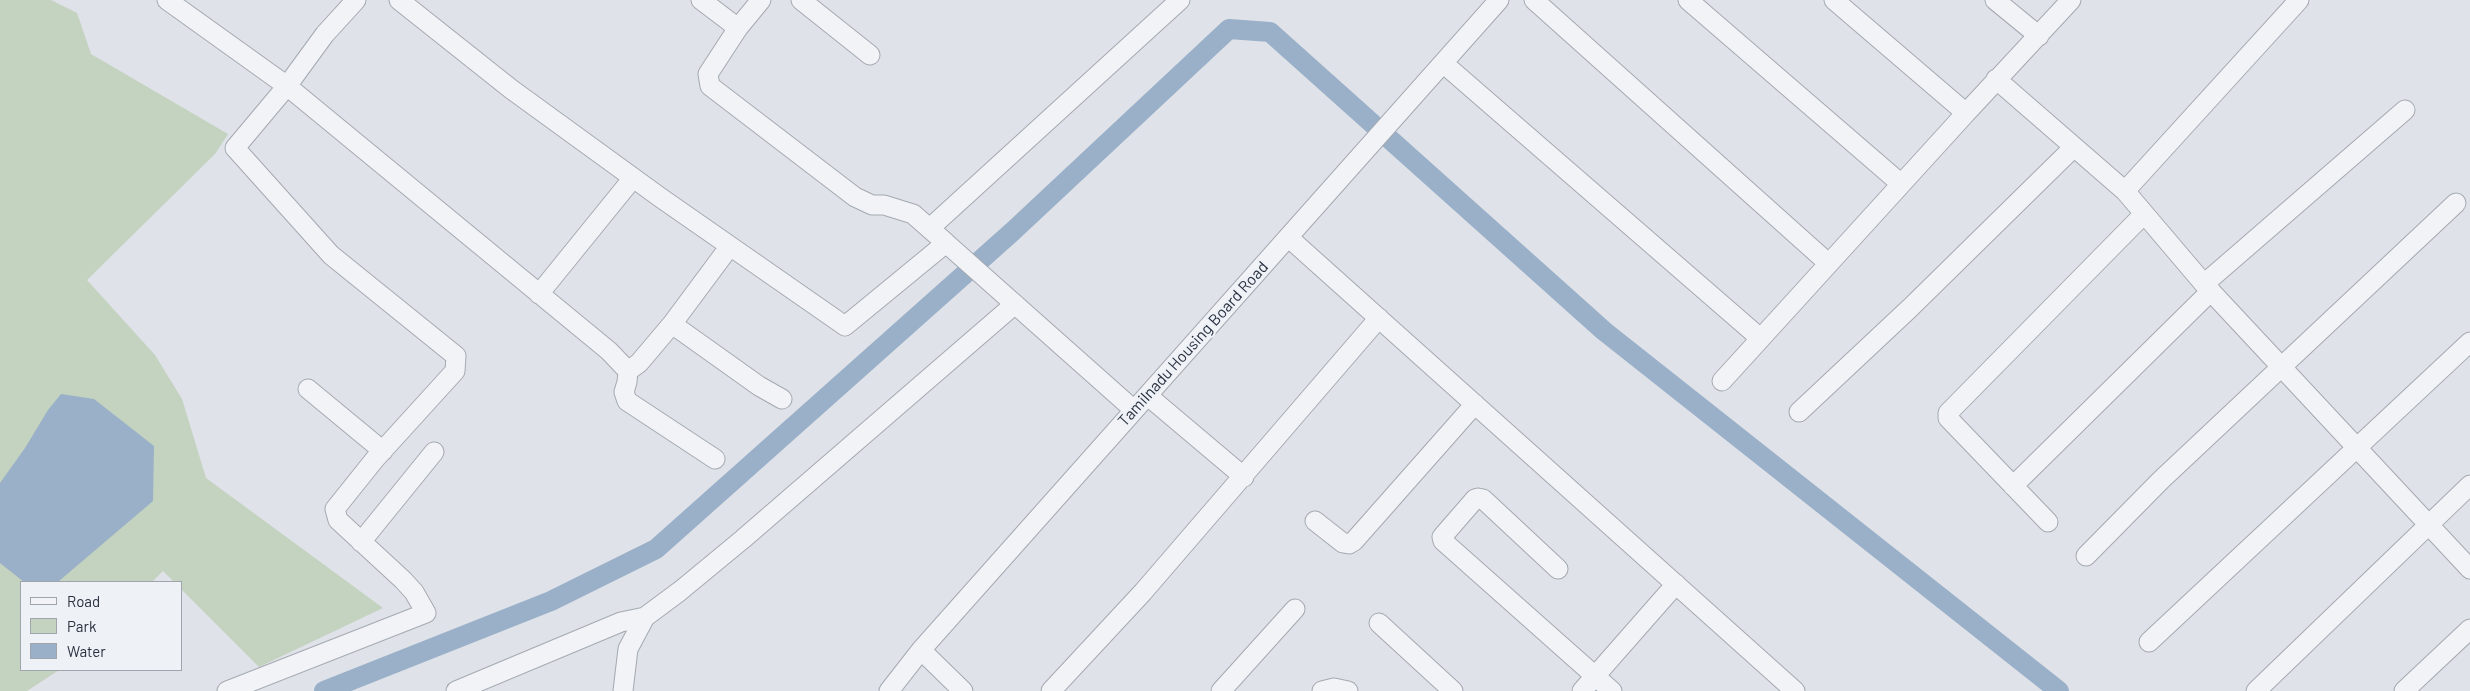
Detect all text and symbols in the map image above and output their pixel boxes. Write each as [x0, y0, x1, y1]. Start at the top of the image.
street label: Tamilnadu Housing Board Road [1114, 258, 1272, 430]
legend [20, 581, 182, 671]
text: Road [67, 592, 100, 610]
text: Park [67, 617, 96, 635]
text: Water [67, 642, 106, 660]

